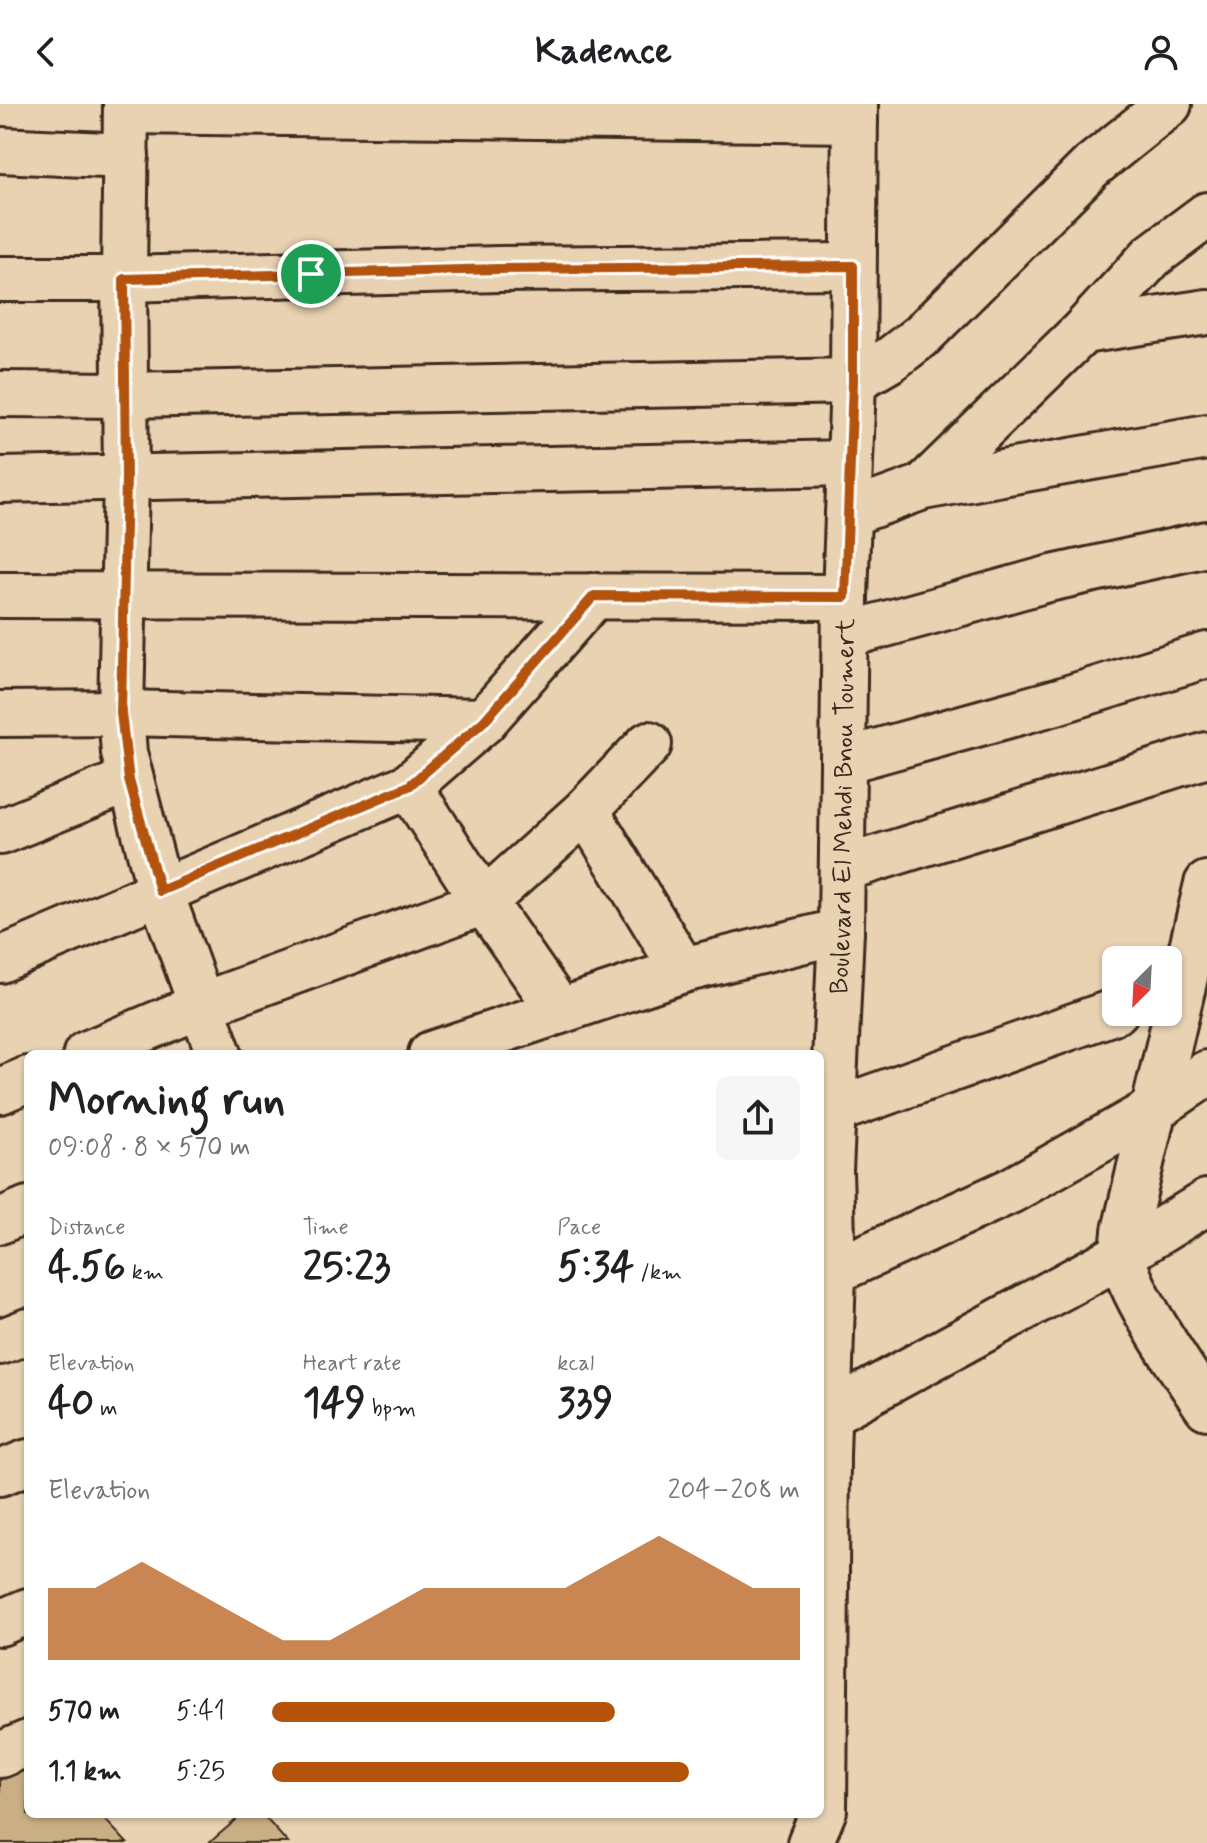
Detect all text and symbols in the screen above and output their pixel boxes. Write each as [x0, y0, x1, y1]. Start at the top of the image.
text: Kadence [535, 29, 672, 76]
icon: back [24, 30, 68, 74]
icon: person [1139, 30, 1183, 74]
pin [277, 240, 345, 308]
icon: arrive [289, 252, 333, 296]
street label: Boulevard El Mehdi Bnou Toumert [823, 618, 864, 995]
north arrow [1102, 946, 1182, 1026]
map controls [1102, 946, 1182, 1026]
text: Morning run [48, 1072, 285, 1130]
button: share [716, 1076, 800, 1160]
text: 09:08 · 8 × 570 m [48, 1131, 250, 1165]
text: Distance [48, 1214, 125, 1242]
text: Time [303, 1214, 349, 1242]
text: Pace [557, 1214, 601, 1242]
text: 4.56 [48, 1242, 126, 1294]
text: 25:23 [303, 1242, 391, 1294]
text: 5:34 [557, 1242, 634, 1294]
text: km [126, 1259, 164, 1287]
text: /km [634, 1259, 682, 1287]
text: Elevation [48, 1350, 135, 1378]
text: Heart rate [303, 1350, 401, 1378]
text: kcal [557, 1350, 594, 1378]
text: 40 [48, 1378, 94, 1430]
text: 149 [303, 1378, 366, 1430]
text: 339 [557, 1378, 613, 1430]
text: m [94, 1395, 118, 1423]
text: bpm [366, 1395, 416, 1423]
text: Elevation [48, 1474, 150, 1508]
text: 204–208 m [668, 1474, 800, 1508]
text: 570 m [48, 1695, 120, 1729]
text: 5:41 [176, 1695, 225, 1729]
text: 1.1 km [48, 1755, 122, 1789]
text: 5:25 [176, 1755, 225, 1789]

